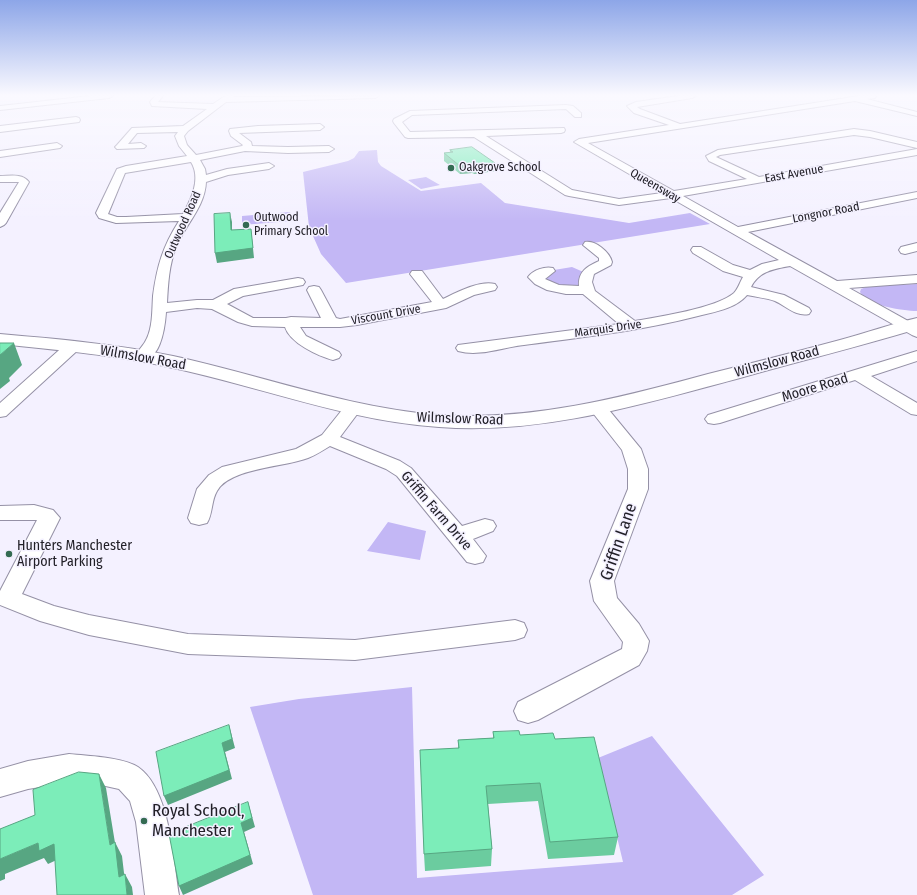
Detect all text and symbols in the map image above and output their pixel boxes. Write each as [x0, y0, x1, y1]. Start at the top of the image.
place label: Oakgrove School [459, 161, 541, 175]
street label: East Avenue [764, 162, 824, 186]
marker: Oakgrove School [446, 163, 456, 173]
street label: Queensway [627, 166, 683, 206]
street label: Outwood Road [162, 189, 204, 261]
street label: Longnor Road [791, 199, 861, 227]
place label: Outwood Primary School [254, 211, 328, 239]
marker: Outwood Primary School [241, 220, 251, 230]
street label: Viscount Drive [350, 302, 422, 328]
street label: Marquis Drive [574, 317, 642, 341]
street label: Wilmslow Road [99, 342, 187, 374]
street label: Wilmslow Road [733, 343, 821, 381]
street label: Moore Road [780, 370, 850, 406]
street label: Wilmslow Road [416, 409, 504, 429]
street label: Griffin Farm Drive [397, 468, 475, 554]
street label: Griffin Lane [596, 501, 642, 583]
place label: Hunters Manchester Airport Parking [17, 538, 132, 570]
marker: Hunters Manchester Airport Parking [4, 549, 14, 559]
place label: Royal School, Manchester [152, 801, 245, 841]
marker: Royal School, Manchester [139, 816, 149, 826]

